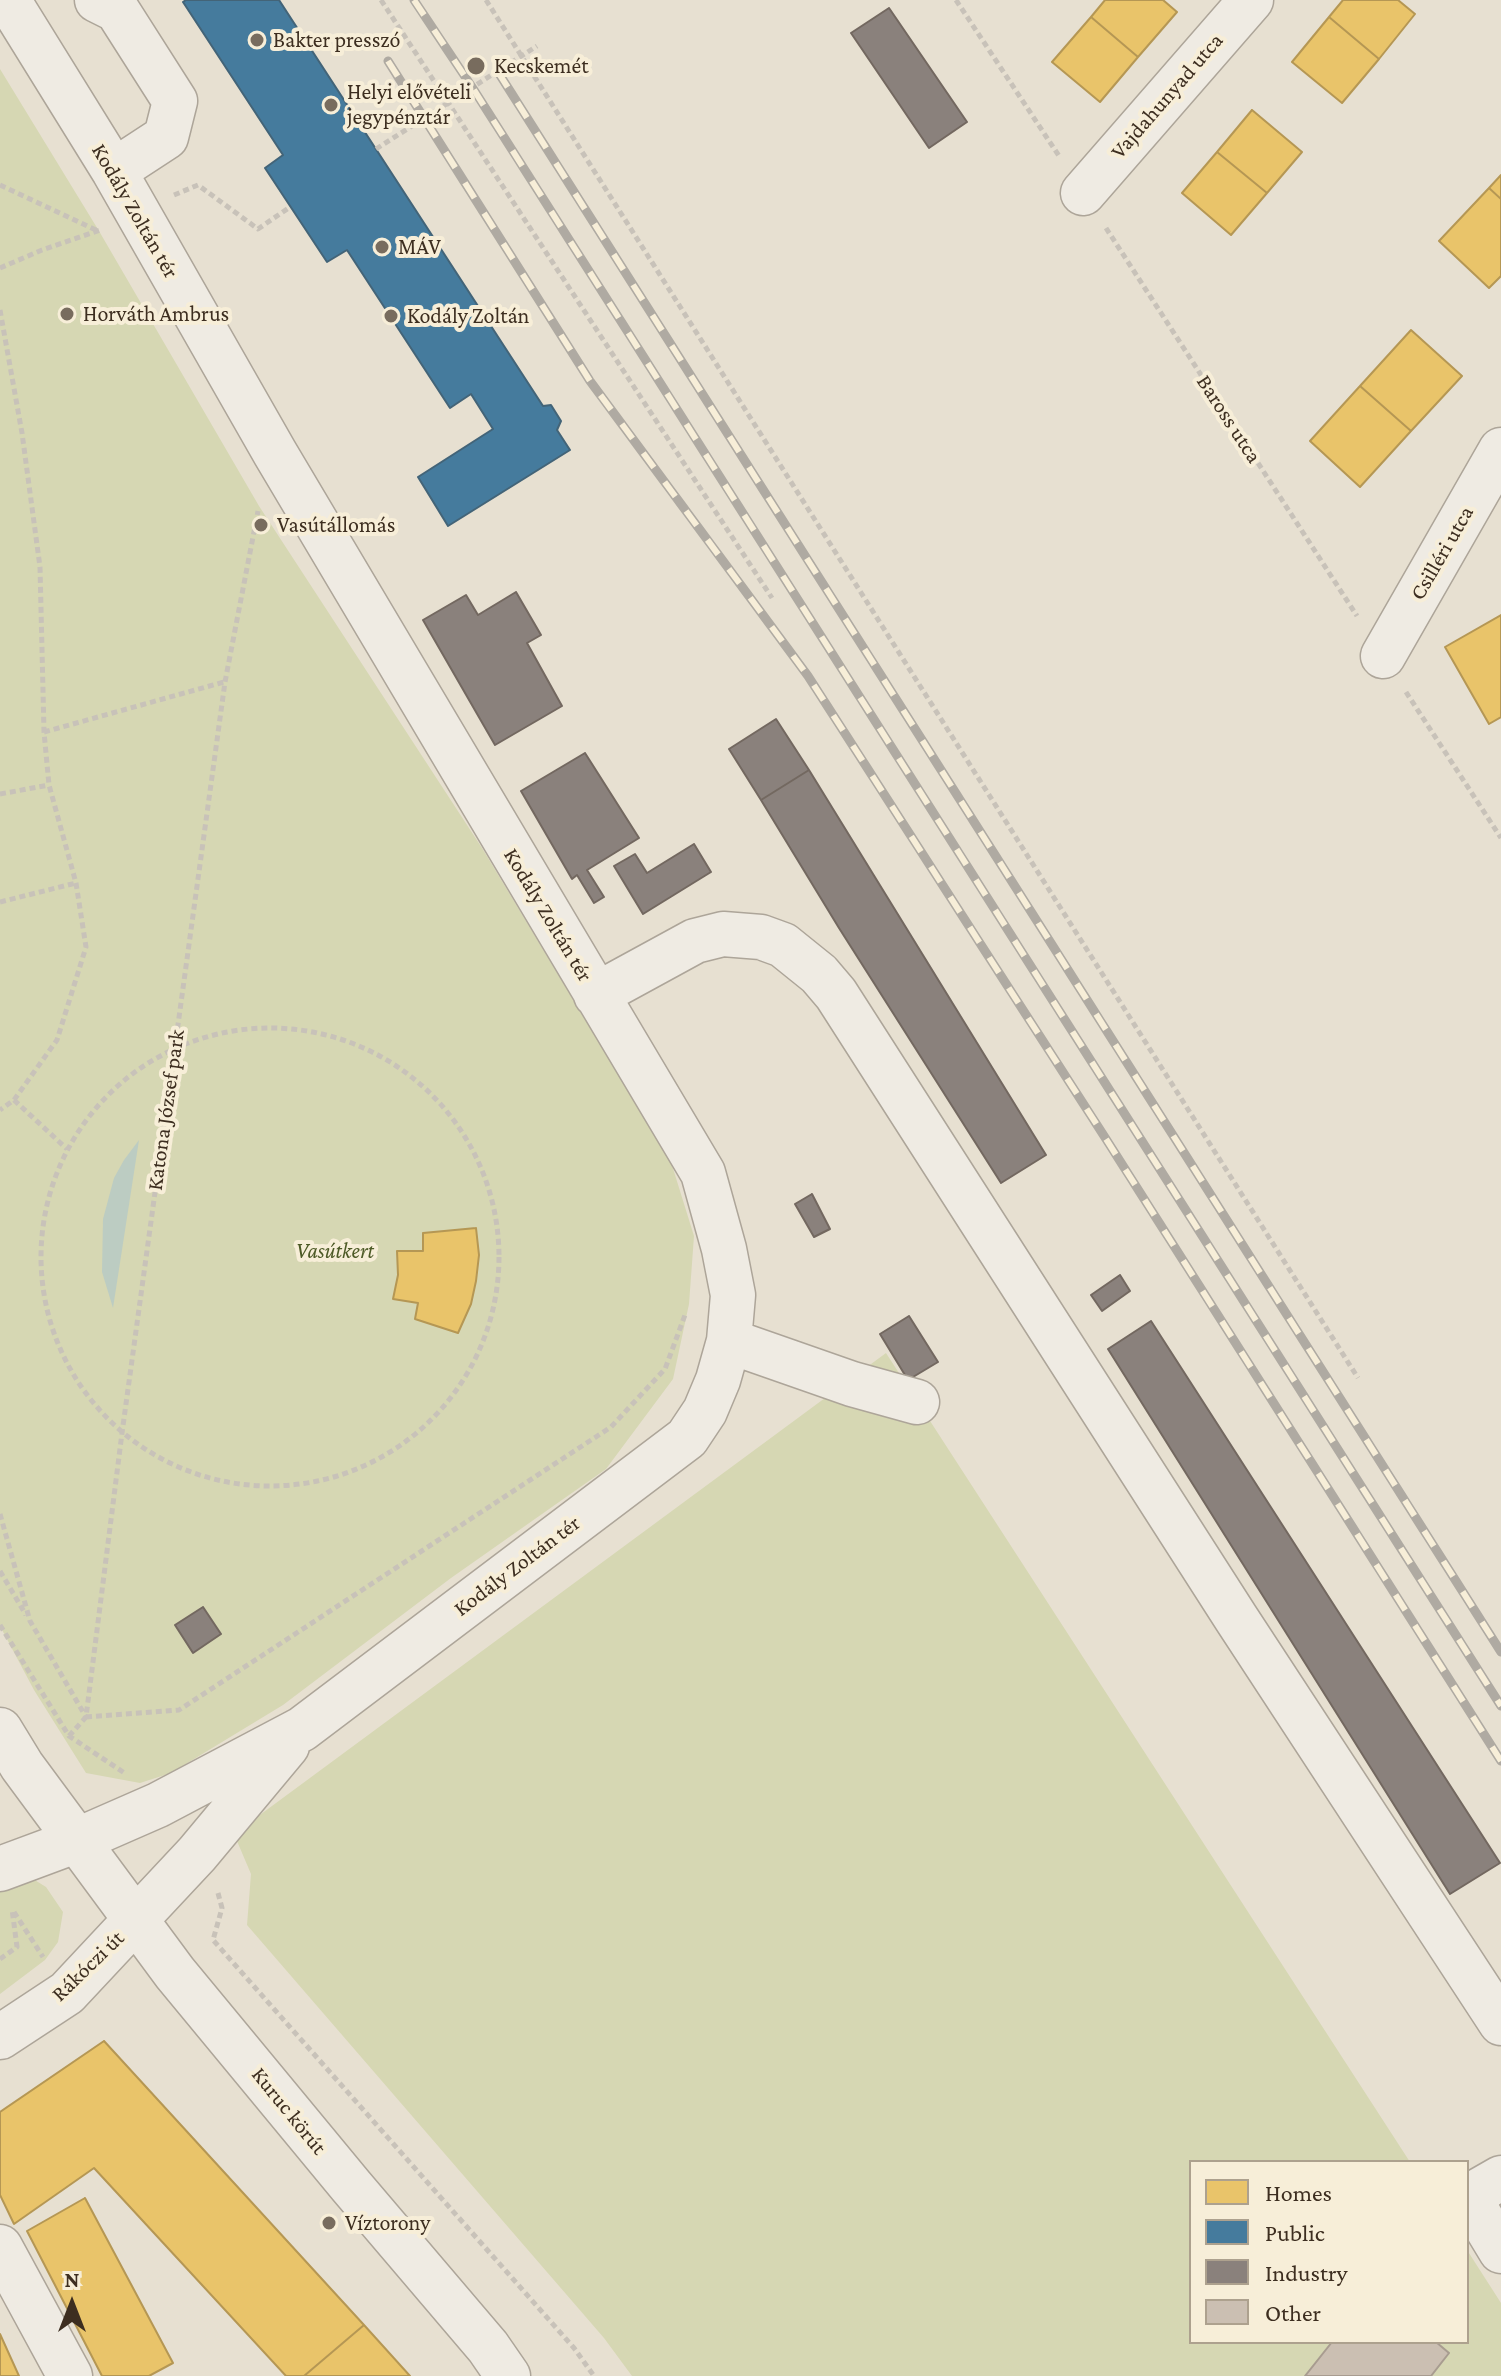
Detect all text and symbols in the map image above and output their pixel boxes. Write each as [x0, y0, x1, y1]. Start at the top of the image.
place label: Bakter presszó [273, 27, 401, 53]
street label: Vajdahunyad utca [1105, 28, 1229, 164]
marker: Bakter presszó [248, 31, 266, 49]
place label: Kecskemét [494, 53, 588, 79]
marker: Kecskemét [465, 55, 487, 77]
place label: Helyi elővételi jegypénztár [347, 79, 471, 130]
marker: Helyi elővételi jegypénztár [322, 96, 340, 114]
street label: Kodály Zoltán tér [86, 139, 184, 283]
place label: MÁV [398, 234, 441, 260]
marker: MÁV [373, 238, 391, 256]
place label: Horváth Ambrus [83, 301, 229, 327]
place label: Kodály Zoltán [407, 303, 529, 329]
marker: Horváth Ambrus [58, 305, 76, 323]
marker: Kodály Zoltán [382, 307, 400, 325]
street label: Baross utca [1191, 370, 1267, 468]
street label: Csilléri utca [1404, 501, 1480, 605]
place label: Vasútállomás [277, 512, 395, 538]
marker: Vasútállomás [252, 516, 270, 534]
street label: Kodály Zoltán tér [498, 843, 598, 987]
street label: Katona József park [142, 1028, 190, 1192]
park label: Vasútkert [296, 1238, 374, 1264]
street label: Kodály Zoltán tér [449, 1510, 585, 1622]
street label: Rákóczi út [46, 1925, 130, 2007]
street label: Kuruc körút [246, 2062, 332, 2160]
legend [1189, 2160, 1469, 2344]
text: Homes [1265, 2179, 1332, 2206]
place label: Víztorony [345, 2210, 431, 2236]
marker: Víztorony [320, 2214, 338, 2232]
text: Public [1265, 2219, 1325, 2246]
text: Industry [1265, 2259, 1348, 2286]
north arrow [32, 2264, 112, 2344]
text: N [65, 2267, 80, 2292]
text: Other [1265, 2299, 1321, 2326]

